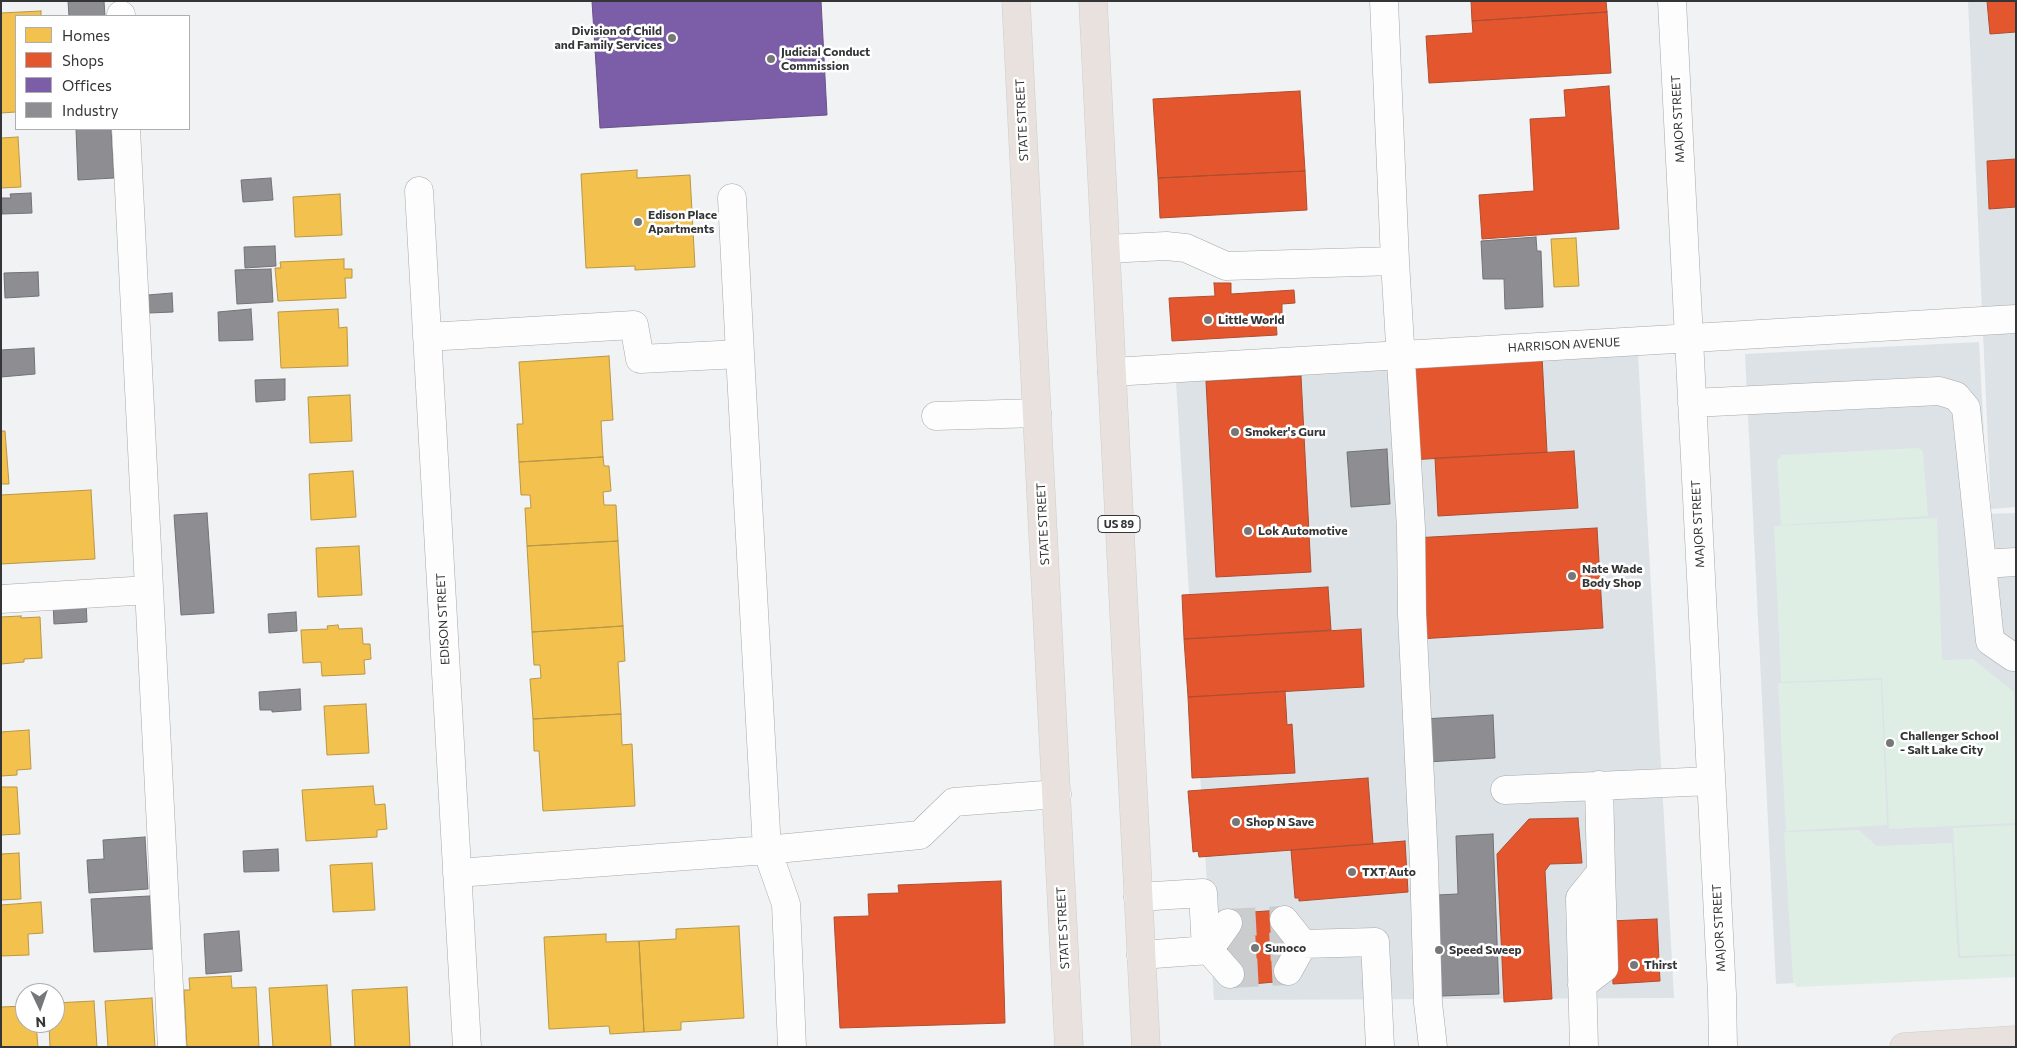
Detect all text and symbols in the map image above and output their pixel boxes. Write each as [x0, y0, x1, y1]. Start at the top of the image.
legend [15, 15, 190, 130]
place label: Division of Child and Family Services [554, 24, 662, 52]
text: Homes [62, 26, 110, 44]
marker: Division of Child and Family Services [666, 32, 678, 44]
place label: Judicial Conduct Commission [781, 45, 870, 73]
text: Shops [62, 51, 104, 69]
marker: Judicial Conduct Commission [765, 53, 777, 65]
street label: MAJOR STREET [1669, 75, 1687, 163]
text: Offices [62, 76, 112, 94]
street label: STATE STREET [1013, 78, 1031, 162]
text: Industry [62, 101, 119, 119]
place label: Edison Place Apartments [648, 208, 717, 236]
marker: Edison Place Apartments [632, 216, 644, 228]
place label: Little World [1218, 313, 1284, 327]
marker: Little World [1202, 314, 1214, 326]
street label: HARRISON AVENUE [1507, 335, 1621, 355]
place label: Smoker's Guru [1245, 425, 1326, 439]
marker: Smoker's Guru [1229, 426, 1241, 438]
street label: MAJOR STREET [1689, 480, 1707, 568]
street label: STATE STREET [1034, 482, 1052, 566]
road number: US 89 [1098, 516, 1140, 532]
place label: Lok Automotive [1258, 524, 1347, 538]
marker: Lok Automotive [1242, 525, 1254, 537]
place label: Nate Wade Body Shop [1582, 562, 1643, 590]
marker: Nate Wade Body Shop [1566, 570, 1578, 582]
street label: EDISON STREET [433, 573, 453, 665]
place label: Challenger School - Salt Lake City [1900, 729, 1999, 757]
marker: Challenger School - Salt Lake City [1884, 737, 1896, 749]
place label: Shop N Save [1246, 815, 1314, 829]
marker: Shop N Save [1230, 816, 1242, 828]
place label: TXT Auto [1362, 865, 1416, 879]
marker: TXT Auto [1346, 866, 1358, 878]
street label: MAJOR STREET [1710, 884, 1728, 972]
street label: STATE STREET [1054, 886, 1072, 970]
place label: Sunoco [1265, 941, 1306, 955]
marker: Sunoco [1249, 942, 1261, 954]
place label: Speed Sweep [1449, 943, 1522, 957]
marker: Speed Sweep [1433, 944, 1445, 956]
place label: Thirst [1644, 958, 1677, 972]
marker: Thirst [1628, 959, 1640, 971]
north arrow [15, 983, 65, 1033]
text: N [35, 1014, 46, 1031]

